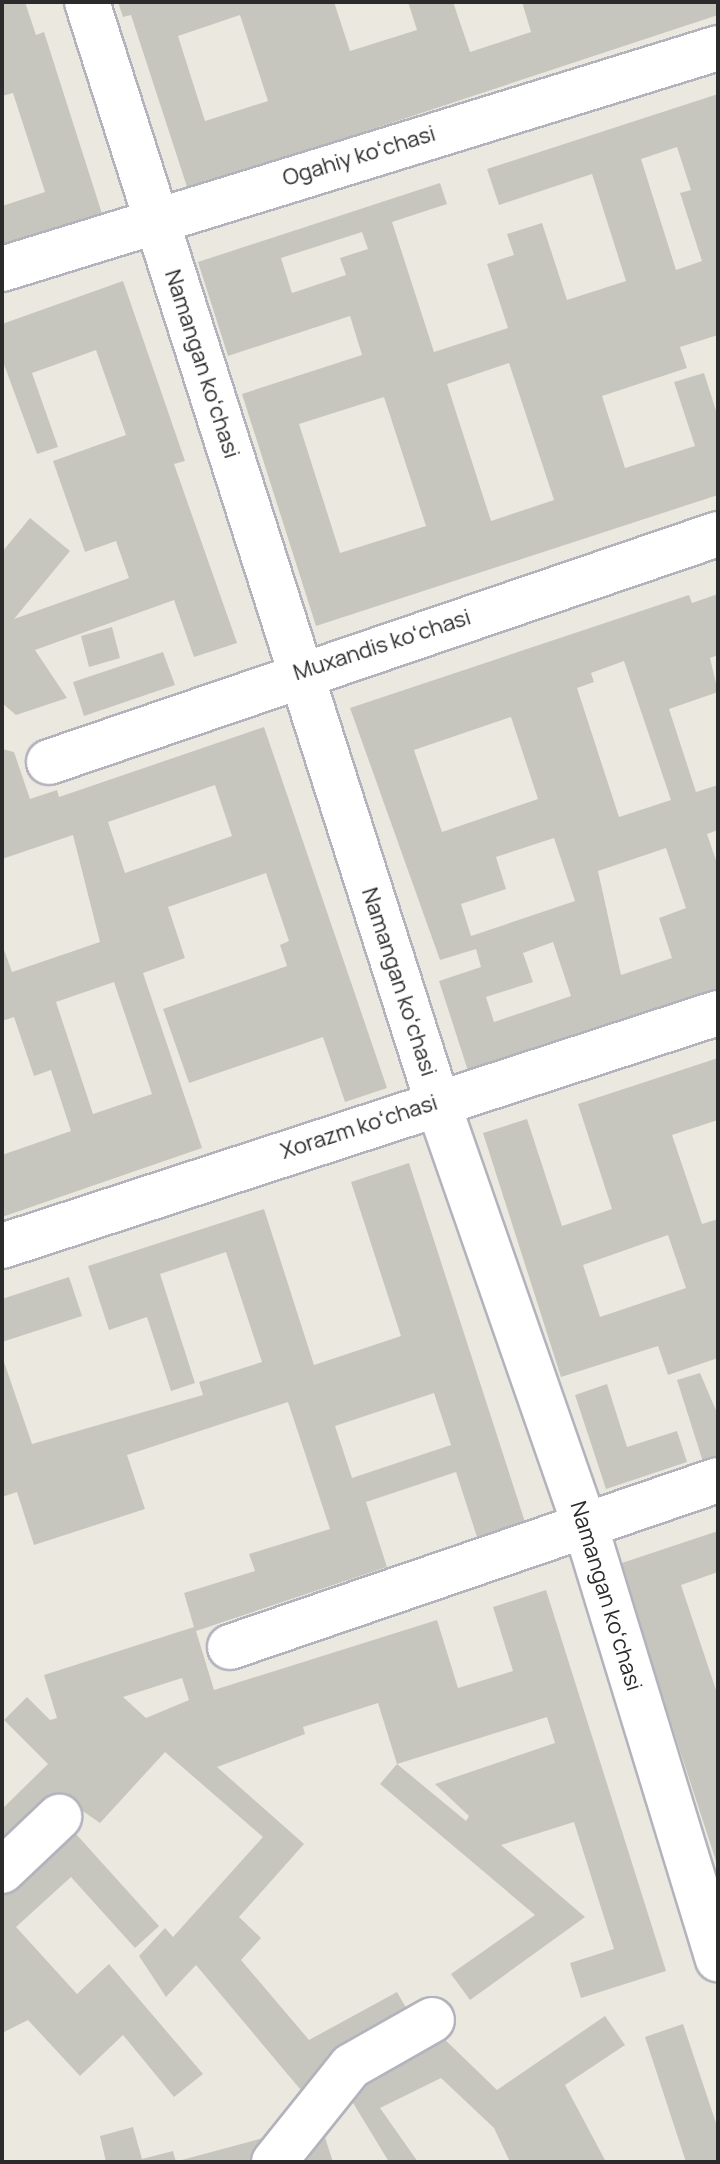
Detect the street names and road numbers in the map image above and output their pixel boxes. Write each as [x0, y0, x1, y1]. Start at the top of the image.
street label: Ogahiy koʻchasi [280, 120, 438, 192]
street label: Namangan koʻchasi [159, 266, 245, 462]
street label: Muxandis koʻchasi [290, 604, 474, 686]
street label: Namangan koʻchasi [356, 884, 442, 1080]
street label: Xorazm koʻchasi [277, 1089, 441, 1165]
street label: Namangan koʻchasi [565, 1498, 647, 1694]

